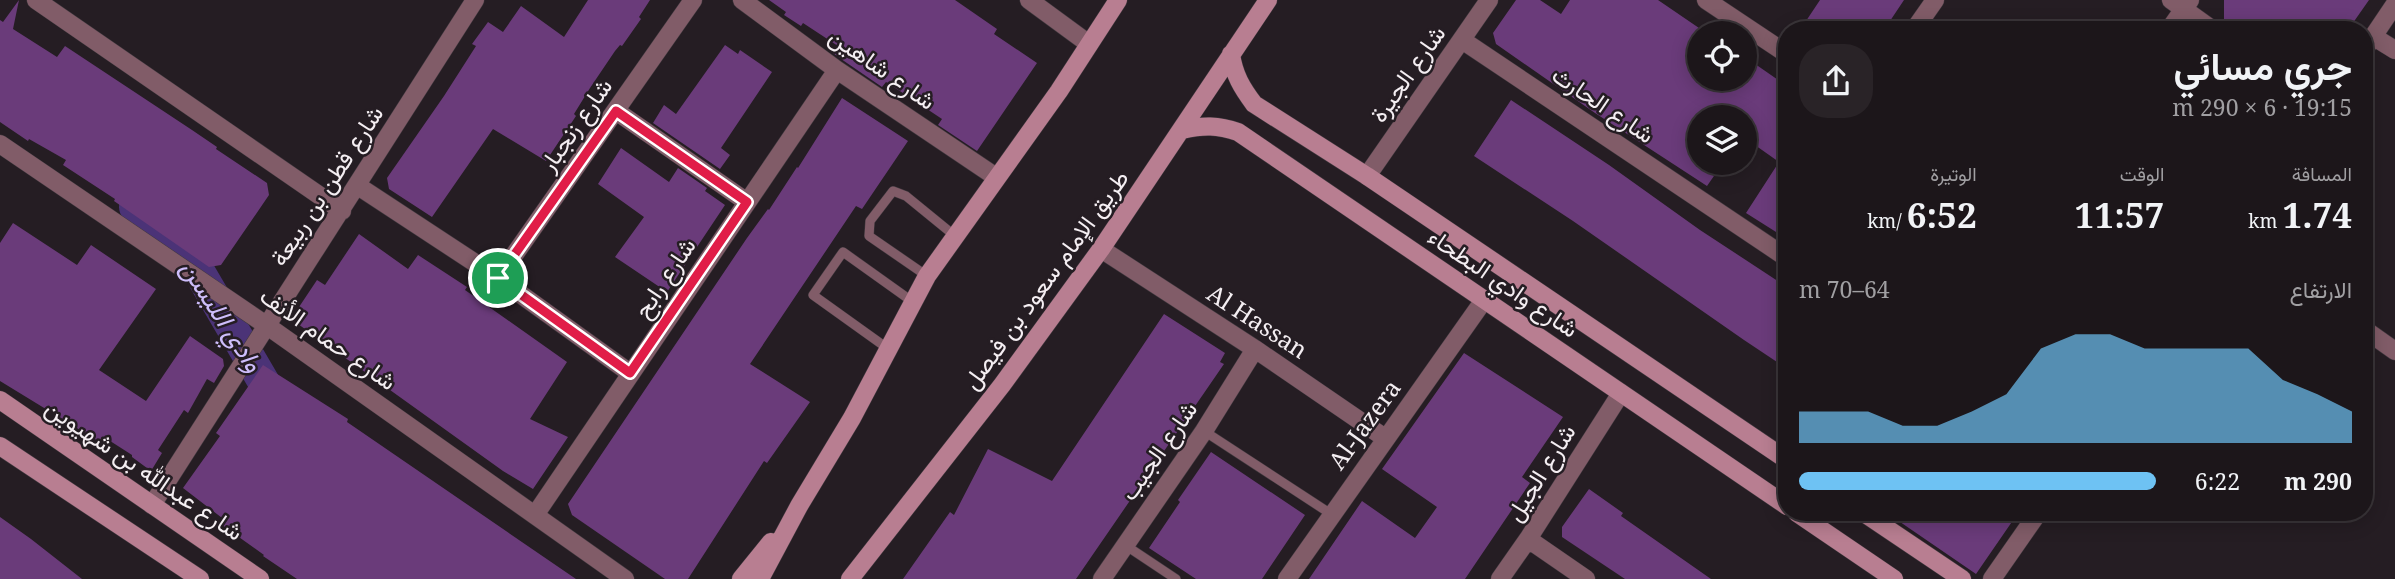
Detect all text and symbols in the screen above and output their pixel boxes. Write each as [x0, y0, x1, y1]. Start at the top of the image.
street label: شارع الجيرة [1361, 18, 1453, 129]
street label: شارع شاهين [822, 19, 943, 117]
map controls [1687, 21, 1757, 175]
button: locate [1687, 21, 1757, 91]
text: جري مسائي [2174, 39, 2352, 91]
button: share [1799, 44, 1873, 118]
street label: شارع الحارث [1546, 57, 1662, 151]
street label: شارع زنجبار [530, 71, 620, 179]
text: 19:15 · 6 × 290 m [2172, 91, 2352, 123]
street label: شارع قطن بن ربيعة [261, 98, 391, 272]
button: layers [1687, 105, 1757, 175]
text: الوتيرة [1930, 161, 1977, 187]
text: الوقت [2120, 161, 2164, 187]
text: المسافة [2292, 161, 2352, 187]
street label: طريق الإمام سعود بن فيصل [954, 163, 1137, 396]
text: 6:52 [1907, 191, 1977, 238]
text: 11:57 [2075, 191, 2164, 238]
text: 1.74 [2282, 191, 2352, 238]
text: /km [1867, 208, 1907, 234]
text: km [2248, 208, 2282, 234]
street label: شارع وادي البطحاء [1420, 219, 1586, 348]
street label: شارع رابح [625, 231, 704, 325]
pin [468, 248, 528, 308]
water label: وادي الليسن [170, 252, 273, 381]
icon: arrive [479, 259, 517, 297]
text: 64–70 m [1799, 273, 1890, 305]
text: الارتفاع [2290, 273, 2352, 305]
street label: Al Hassan [1201, 276, 1315, 366]
street label: شارع حمام الأنف [253, 279, 404, 398]
street label: Al-Jazera [1320, 373, 1408, 476]
street label: شارع عبدالله بن شهيوين [39, 390, 250, 548]
street label: شارع الجيب [1111, 394, 1205, 507]
street label: شارع الجيل [1497, 417, 1583, 528]
text: 6:22 [2195, 465, 2240, 497]
text: 290 m [2284, 465, 2352, 497]

